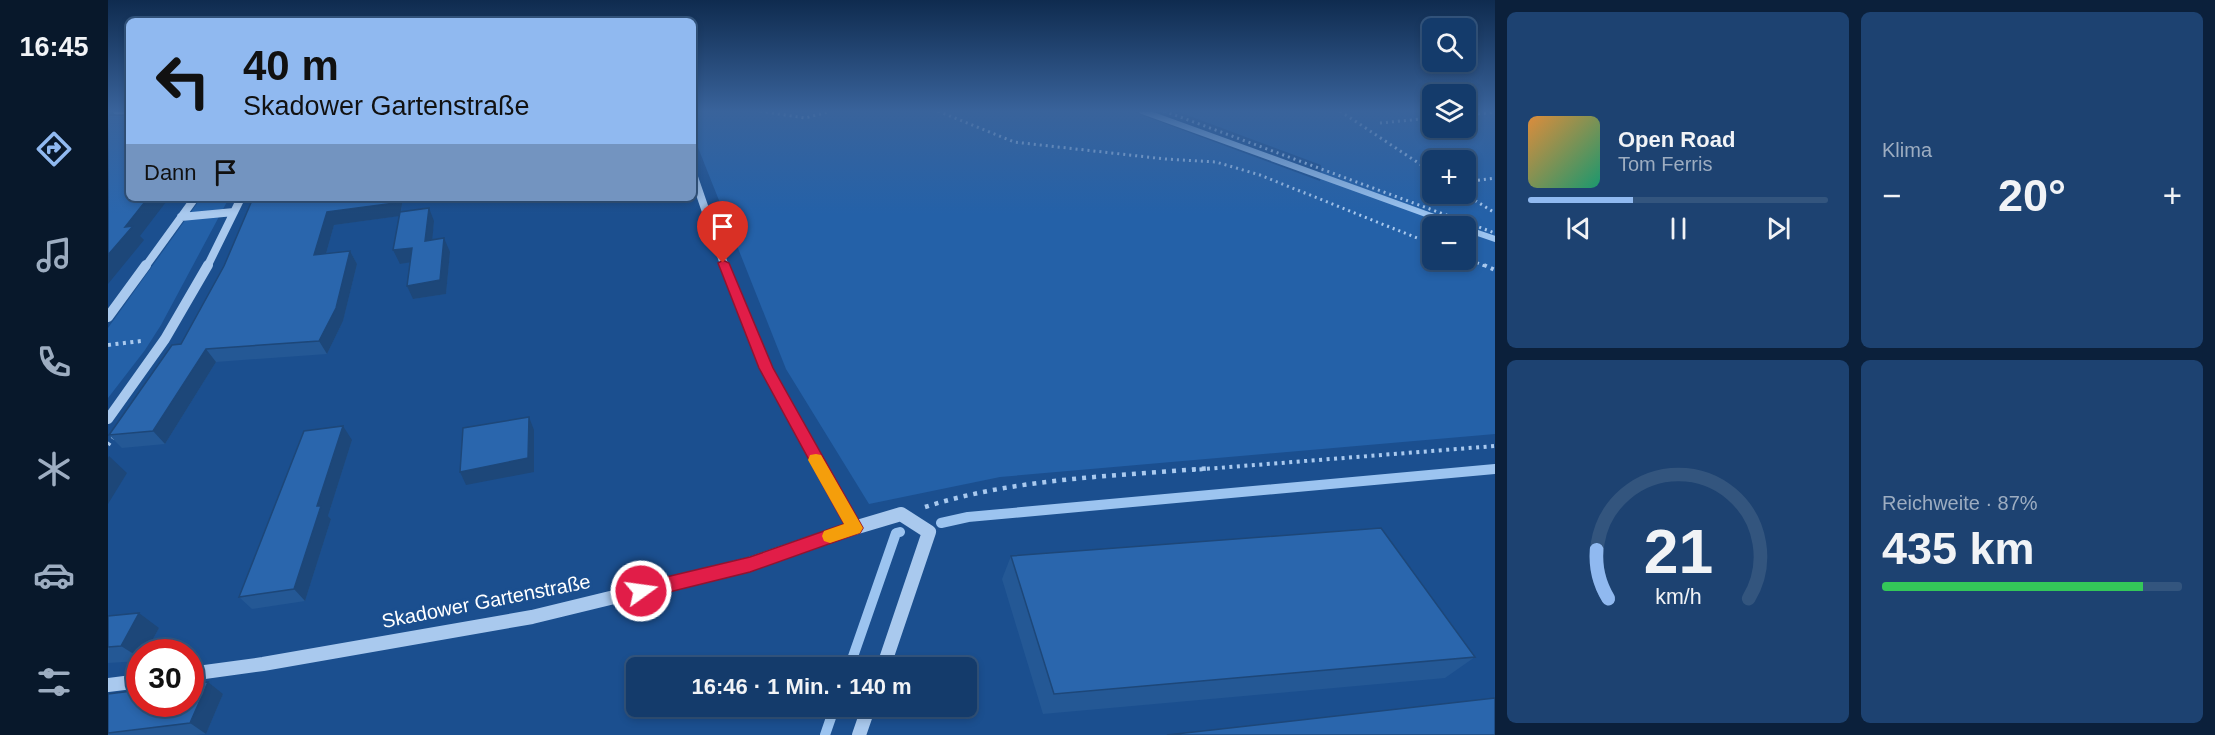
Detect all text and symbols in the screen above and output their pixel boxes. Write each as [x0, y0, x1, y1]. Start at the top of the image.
map controls [1422, 18, 1476, 270]
button: search [1422, 18, 1476, 72]
text: 16:45 [19, 32, 89, 62]
icon: left [144, 42, 222, 120]
text: 40 m [243, 42, 339, 89]
button: layers [1422, 84, 1476, 138]
text: Skadower Gartenstraße [243, 91, 530, 121]
text: Open Road [1618, 127, 1735, 152]
icon: directions [33, 128, 75, 170]
text: Klima [1882, 139, 1932, 161]
button: + [1422, 150, 1476, 204]
text: Tom Ferris [1618, 153, 1712, 175]
icon: arrive [209, 156, 242, 189]
text: Dann [144, 160, 197, 185]
text: 20° [1998, 170, 2066, 221]
text: − [1882, 177, 1901, 214]
text: + [2163, 177, 2182, 214]
pin [697, 201, 748, 263]
icon: arrive [706, 210, 739, 243]
icon: previous [1562, 212, 1595, 245]
icon: pause [1662, 212, 1695, 245]
icon: next [1762, 212, 1795, 245]
button: − [1422, 216, 1476, 270]
icon: music [33, 234, 75, 276]
icon: phone [33, 341, 75, 383]
icon: climate [33, 448, 75, 490]
text: Reichweite · 87% [1882, 492, 2038, 514]
text: 21 [1643, 517, 1713, 586]
text: 435 km [1882, 523, 2035, 574]
icon: car [33, 554, 75, 596]
position arrow [609, 559, 673, 623]
street label: Skadower Gartenstraße [380, 570, 592, 632]
text: km/h [1655, 585, 1701, 609]
speed limit sign: 30 [126, 639, 204, 717]
icon: filters [33, 661, 75, 703]
text: 16:46 · 1 Min. · 140 m [691, 674, 912, 699]

